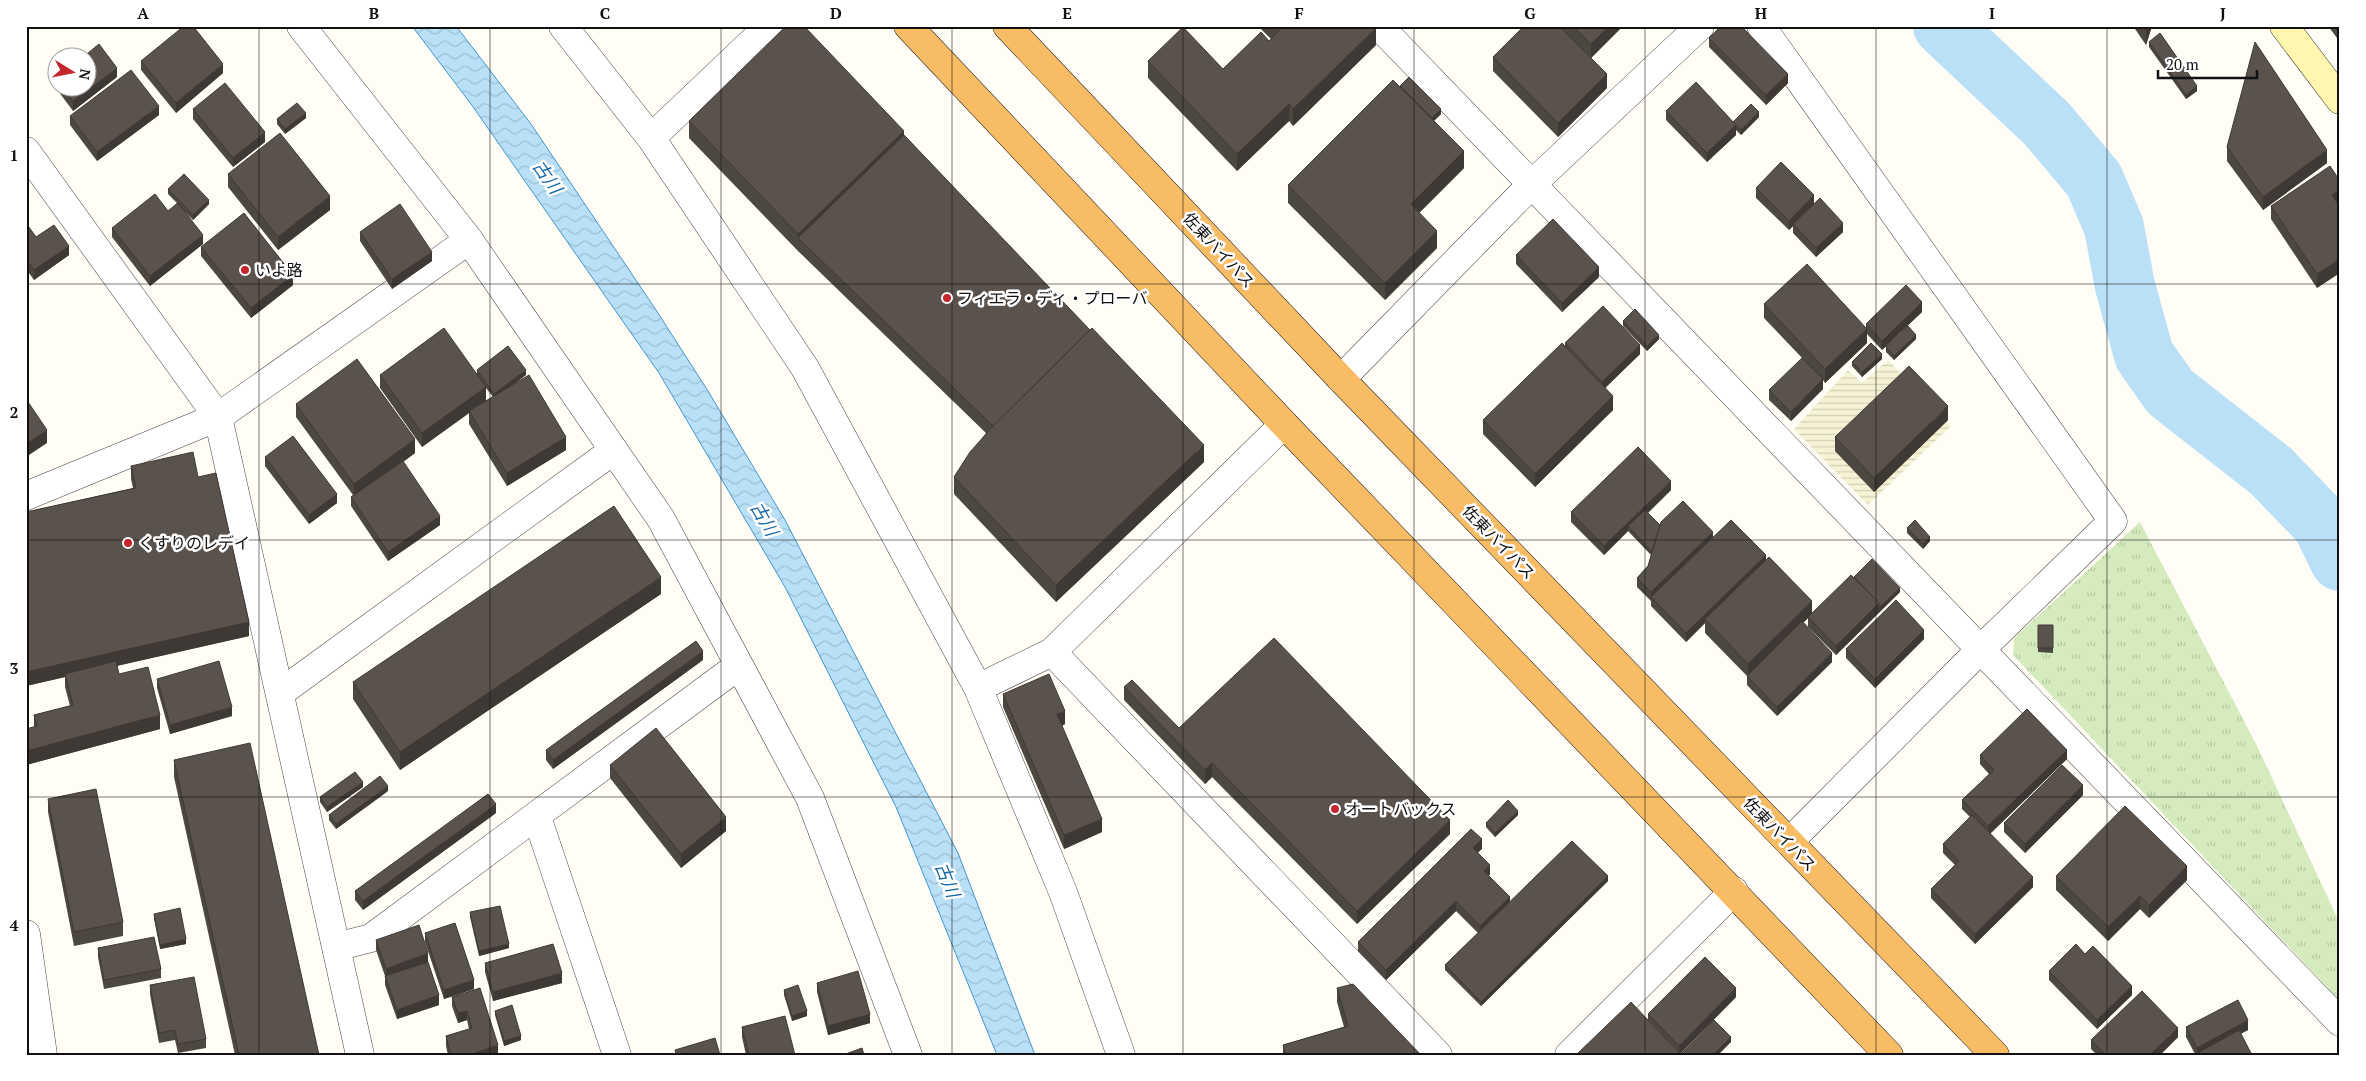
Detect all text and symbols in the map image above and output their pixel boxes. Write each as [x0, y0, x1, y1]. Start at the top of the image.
text: A [137, 2, 149, 24]
text: B [369, 2, 379, 24]
text: C [600, 2, 610, 24]
text: D [830, 2, 842, 24]
text: E [1062, 2, 1072, 24]
text: F [1294, 2, 1304, 24]
text: G [1524, 2, 1536, 24]
text: H [1755, 2, 1767, 24]
text: I [1989, 2, 1995, 24]
text: J [2220, 2, 2226, 24]
north arrow [48, 48, 98, 98]
scale bar [2158, 48, 2257, 80]
text: 20 m [2166, 54, 2199, 74]
text: N [75, 67, 96, 82]
text: 1 [9, 144, 19, 166]
water label: 古川 [528, 155, 569, 200]
street label: 佐東バイパス [1178, 208, 1260, 292]
place label: いよ路 [255, 259, 303, 281]
marker: いよ路 [239, 264, 251, 276]
place label: フィエラ・ディ・プローバ [957, 287, 1147, 309]
marker: フィエラ・ディ・プローバ [941, 292, 953, 304]
text: 2 [9, 401, 19, 423]
water label: 古川 [745, 497, 785, 542]
street label: 佐東バイパス [1458, 500, 1540, 584]
place label: くすりのレデイ [138, 532, 250, 554]
marker: くすりのレデイ [122, 537, 134, 549]
text: 3 [9, 657, 19, 679]
street label: 佐東バイパス [1739, 792, 1821, 876]
place label: オートバックス [1345, 798, 1457, 820]
marker: オートバックス [1329, 803, 1341, 815]
water label: 古川 [930, 858, 967, 903]
text: 4 [9, 914, 19, 936]

